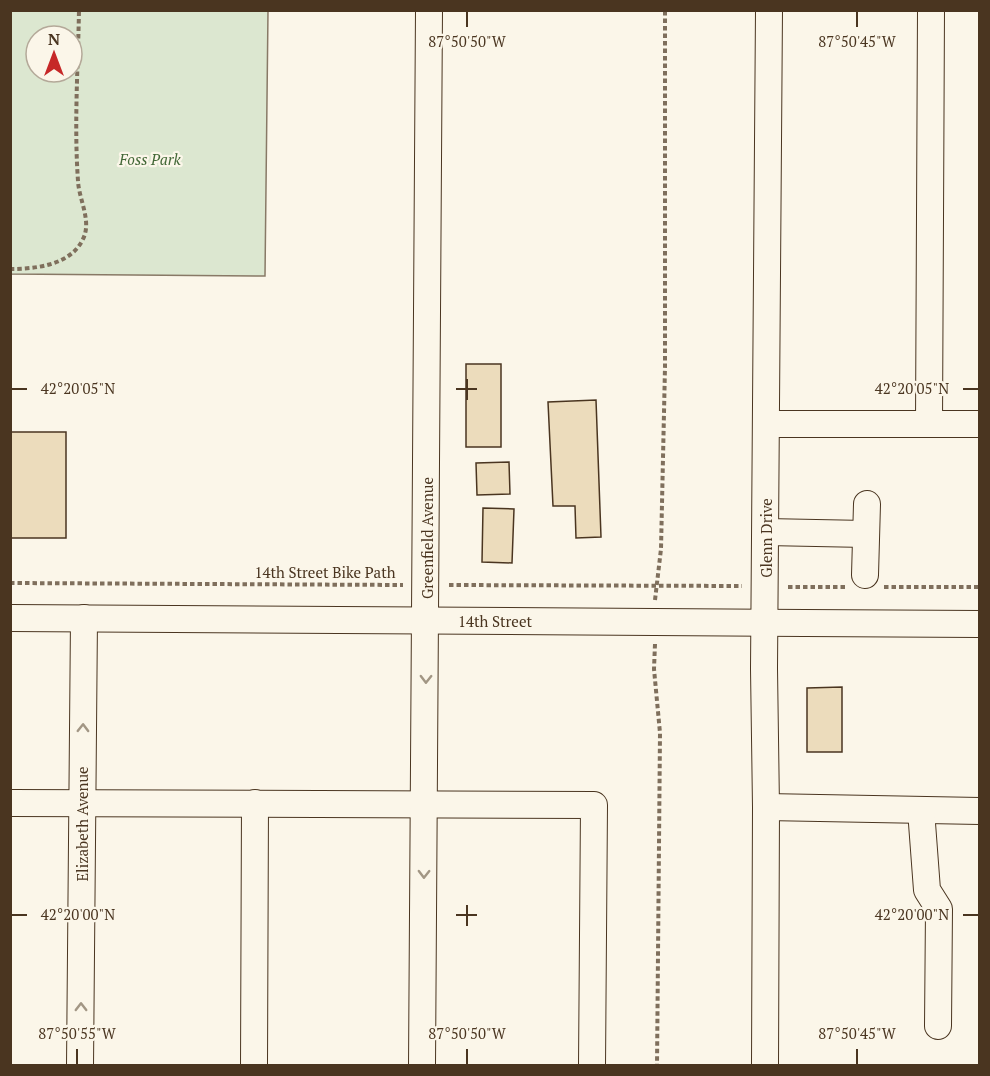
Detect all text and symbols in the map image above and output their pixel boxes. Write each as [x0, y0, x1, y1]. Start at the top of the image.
north arrow [24, 24, 84, 84]
text: N [48, 28, 60, 50]
text: 87°50'50"W [428, 31, 507, 51]
text: 87°50'45"W [818, 31, 897, 51]
park label: Foss Park [118, 149, 182, 169]
text: 42°20'05"N [41, 378, 115, 398]
text: 42°20'05"N [875, 378, 949, 398]
street label: Greenfield Avenue [417, 477, 437, 599]
street label: Glenn Drive [756, 498, 776, 578]
street label: 14th Street Bike Path [254, 562, 396, 582]
street label: 14th Street [458, 611, 532, 631]
one-way arrow [420, 675, 432, 684]
one-way arrow [77, 724, 89, 733]
street label: Elizabeth Avenue [72, 766, 92, 882]
one-way arrow [418, 870, 430, 879]
text: 42°20'00"N [41, 904, 115, 924]
text: 42°20'00"N [875, 904, 949, 924]
one-way arrow [75, 1003, 87, 1012]
text: 87°50'55"W [38, 1023, 117, 1043]
text: 87°50'50"W [428, 1023, 507, 1043]
text: 87°50'45"W [818, 1023, 897, 1043]

